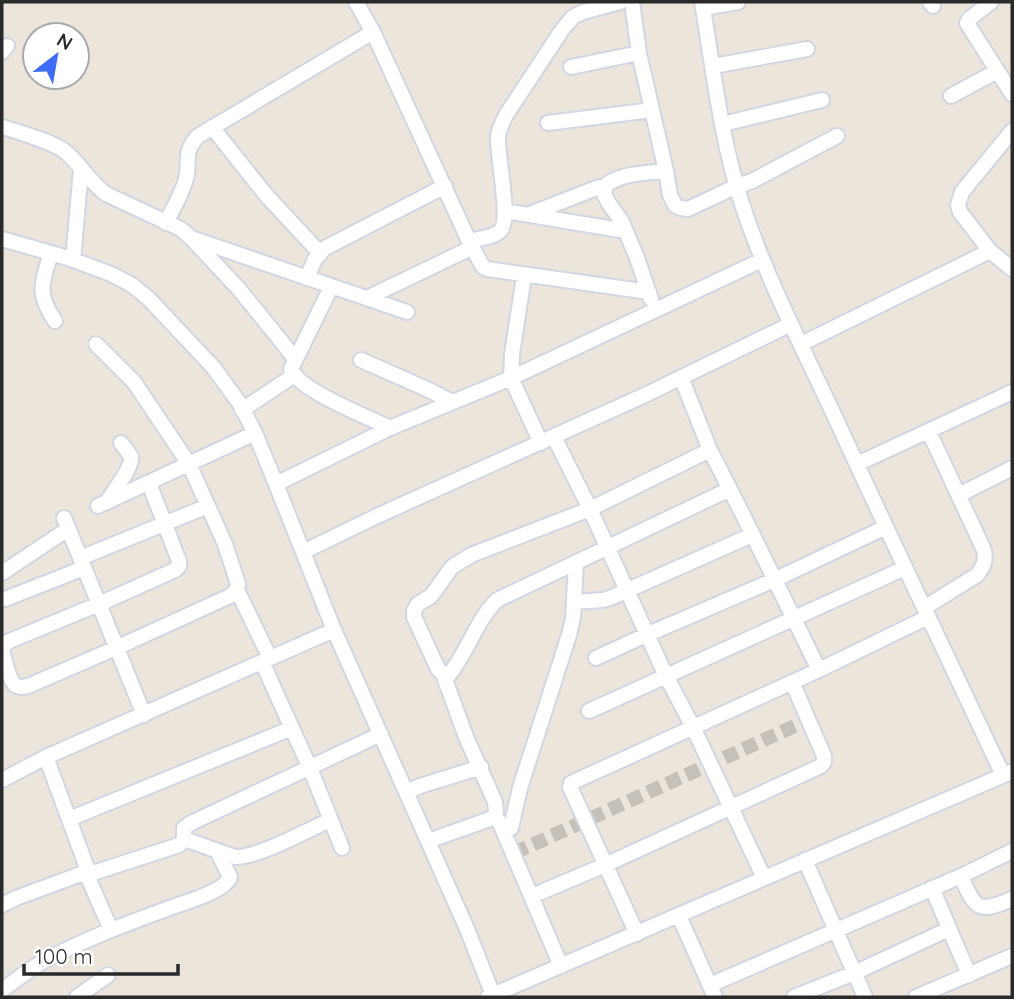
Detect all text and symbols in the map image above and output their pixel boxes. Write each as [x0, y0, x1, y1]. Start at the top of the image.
north arrow [21, 21, 91, 91]
text: N [53, 28, 77, 55]
scale bar [24, 932, 178, 976]
text: 100 m [35, 943, 93, 969]

